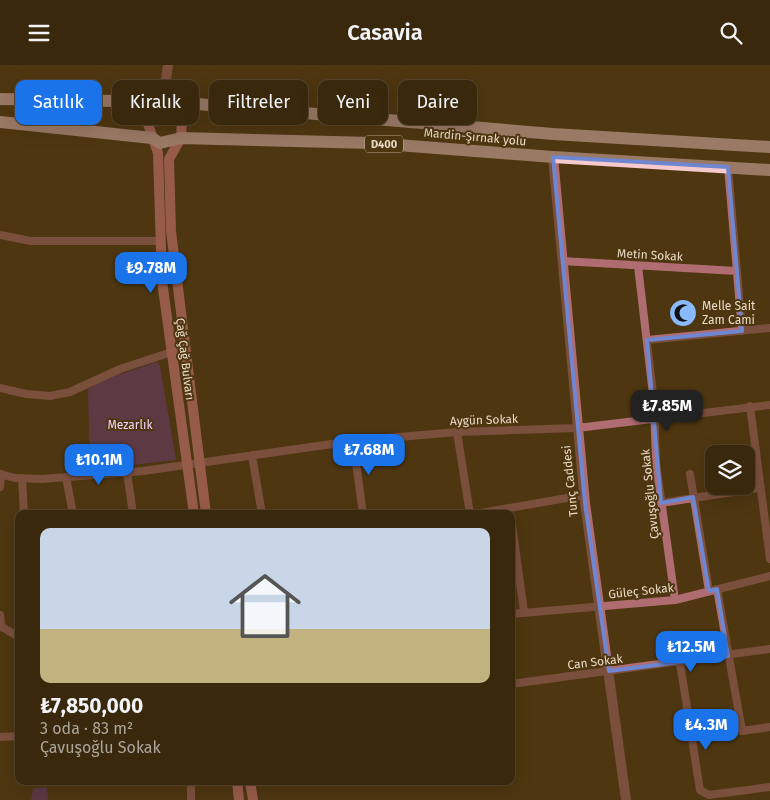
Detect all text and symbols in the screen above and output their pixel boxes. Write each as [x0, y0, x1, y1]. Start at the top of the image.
icon: menu [25, 19, 53, 47]
text: Casavia [347, 19, 423, 46]
icon: search [717, 19, 745, 47]
chip: Satılık [15, 80, 102, 125]
chip: Kiralık [112, 80, 199, 125]
chip: Filtreler [209, 80, 308, 125]
chip: Yeni [318, 80, 388, 125]
chip: Daire [398, 80, 477, 125]
street label: Mardin-Şırnak yolu [423, 126, 527, 148]
road number: D400 [365, 135, 403, 153]
street label: Metin Sokak [617, 246, 684, 264]
pin: ₺9.78M [110, 251, 192, 294]
text: ₺9.78M [126, 258, 176, 277]
mosque icon: Melle Sait Zam Cami [668, 298, 698, 328]
place label: Melle Sait Zam Cami [702, 299, 756, 327]
street label: Çağ Çağ Bulvarı [173, 317, 197, 401]
pin: ₺7.85M [626, 389, 708, 432]
text: ₺7.85M [642, 396, 692, 415]
street label: Aygün Sokak [450, 412, 519, 428]
park label: Mezarlık [107, 418, 153, 432]
pin: ₺7.68M [328, 433, 410, 476]
text: ₺7.68M [344, 440, 394, 459]
pin: ₺10.1M [58, 443, 140, 486]
street label: Tunç Caddesi [559, 445, 581, 517]
map controls [705, 445, 755, 495]
button: layers [705, 445, 755, 495]
street label: Çavuşoğlu Sokak [638, 447, 662, 540]
text: ₺10.1M [76, 450, 122, 469]
icon: home [220, 561, 310, 651]
street label: Güleç Sokak [608, 581, 675, 601]
pin: ₺12.5M [650, 631, 732, 673]
text: ₺12.5M [667, 637, 715, 656]
street label: Can Sokak [567, 652, 624, 672]
text: ₺7,850,000 [40, 693, 143, 719]
pin: ₺4.3M [671, 709, 741, 751]
text: ₺4.3M [684, 715, 728, 734]
text: 3 oda · 83 m² [40, 719, 133, 738]
text: Çavuşoğlu Sokak [40, 738, 161, 757]

